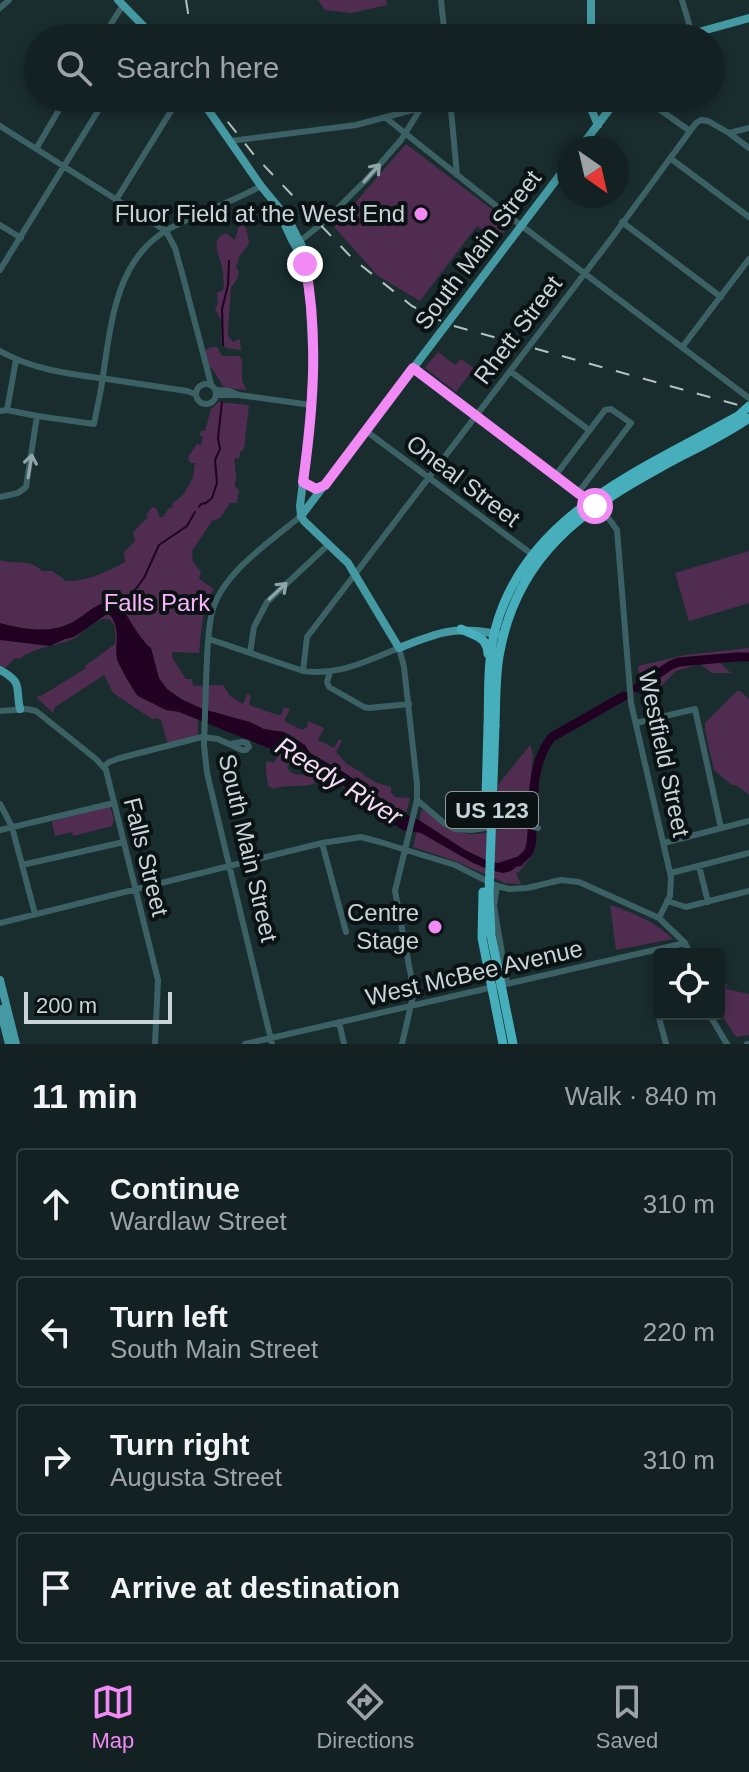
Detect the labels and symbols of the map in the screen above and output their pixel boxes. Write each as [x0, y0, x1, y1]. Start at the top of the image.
north arrow [557, 136, 629, 208]
one-way arrow [363, 163, 381, 183]
street label: South Main Street [409, 165, 546, 335]
place label: Fluor Field at the West End [115, 200, 405, 227]
marker: Fluor Field at the West End [412, 205, 430, 223]
route end [287, 246, 323, 282]
street label: Rhett Street [468, 270, 567, 389]
street label: Oneal Street [401, 429, 525, 532]
one-way arrow [23, 453, 38, 479]
route start [577, 488, 613, 524]
one-way arrow [268, 582, 288, 601]
park label: Falls Park [104, 589, 211, 616]
street label: Westfield Street [634, 668, 695, 840]
water label: Reedy River [270, 730, 409, 832]
street label: South Main Street [214, 751, 283, 945]
road number: US 123 [446, 792, 538, 828]
street label: Falls Street [119, 795, 174, 919]
place label: Centre Stage [347, 899, 419, 954]
marker: Centre Stage [426, 918, 444, 936]
street label: West McBee Avenue [363, 934, 585, 1011]
scale bar [24, 988, 172, 1024]

